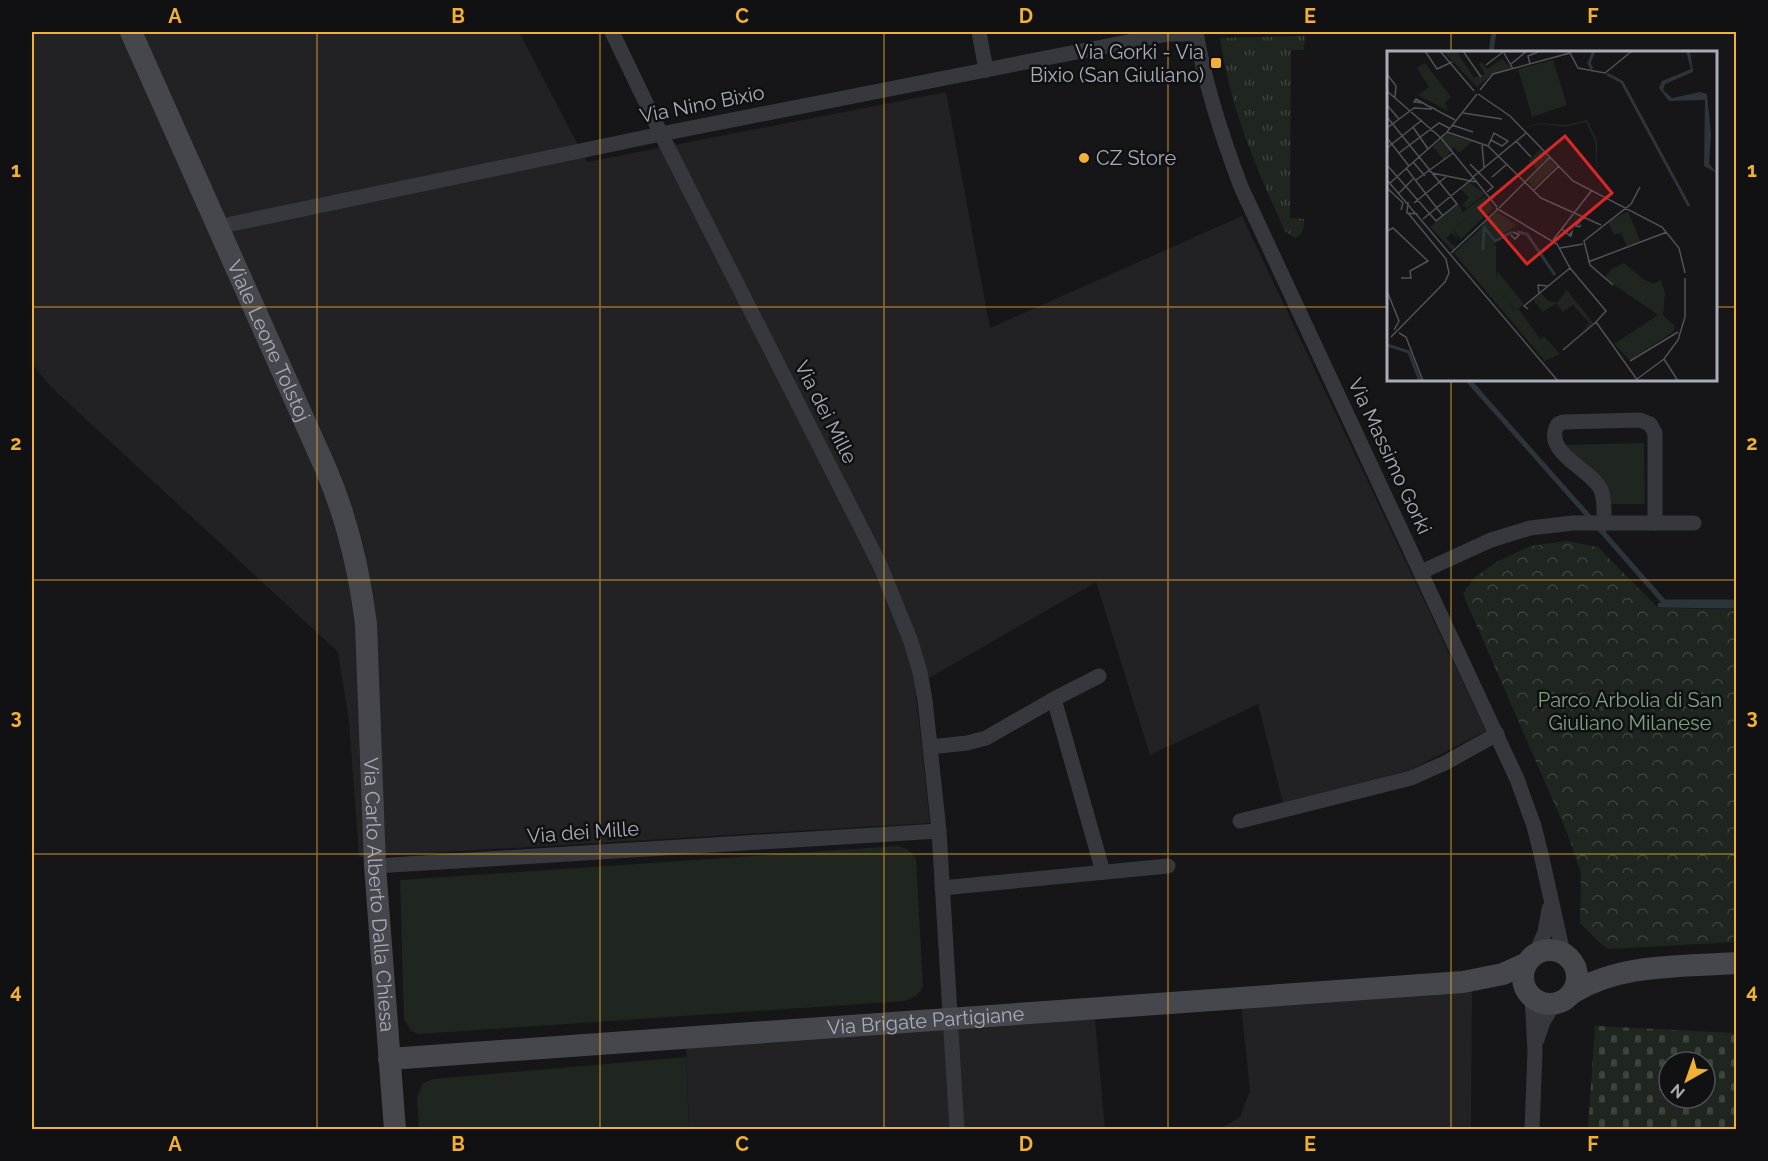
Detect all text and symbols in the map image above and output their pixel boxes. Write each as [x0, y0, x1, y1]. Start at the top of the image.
text: A [168, 4, 182, 28]
text: B [451, 4, 465, 28]
text: C [735, 4, 749, 28]
text: D [1019, 4, 1033, 28]
text: E [1304, 4, 1316, 28]
text: F [1587, 4, 1599, 28]
place label: Via Gorki - Via Bixio (San Giuliano) [1030, 40, 1204, 87]
inset map [1387, 51, 1717, 381]
marker: Via Gorki - Via Bixio (San Giuliano) [1209, 56, 1223, 70]
street label: Via Nino Bixio [638, 80, 766, 128]
place label: CZ Store [1096, 146, 1176, 170]
marker: CZ Store [1077, 151, 1091, 165]
text: 1 [11, 158, 21, 182]
text: 1 [1747, 158, 1757, 182]
street label: Viale Leone Tolstoj [222, 256, 315, 425]
street label: Via dei Mille [790, 357, 862, 468]
street label: Via Massimo Gorki [1343, 374, 1437, 538]
text: 2 [10, 431, 22, 455]
text: 2 [1746, 431, 1758, 455]
park label: Parco Arbolia di San Giuliano Milanese [1538, 688, 1722, 735]
text: 3 [10, 705, 22, 729]
text: 3 [1746, 705, 1758, 729]
street label: Via Carlo Alberto Dalla Chiesa [359, 757, 400, 1033]
street label: Via dei Mille [526, 816, 640, 848]
text: 4 [10, 979, 22, 1003]
text: 4 [1746, 979, 1758, 1003]
street label: Via Brigate Partigiane [826, 1001, 1025, 1040]
north arrow [1657, 1050, 1717, 1110]
text: N [1667, 1080, 1688, 1102]
text: A [168, 1132, 182, 1156]
text: B [451, 1132, 465, 1156]
text: C [735, 1132, 749, 1156]
text: D [1019, 1132, 1033, 1156]
text: E [1304, 1132, 1316, 1156]
text: F [1587, 1132, 1599, 1156]

